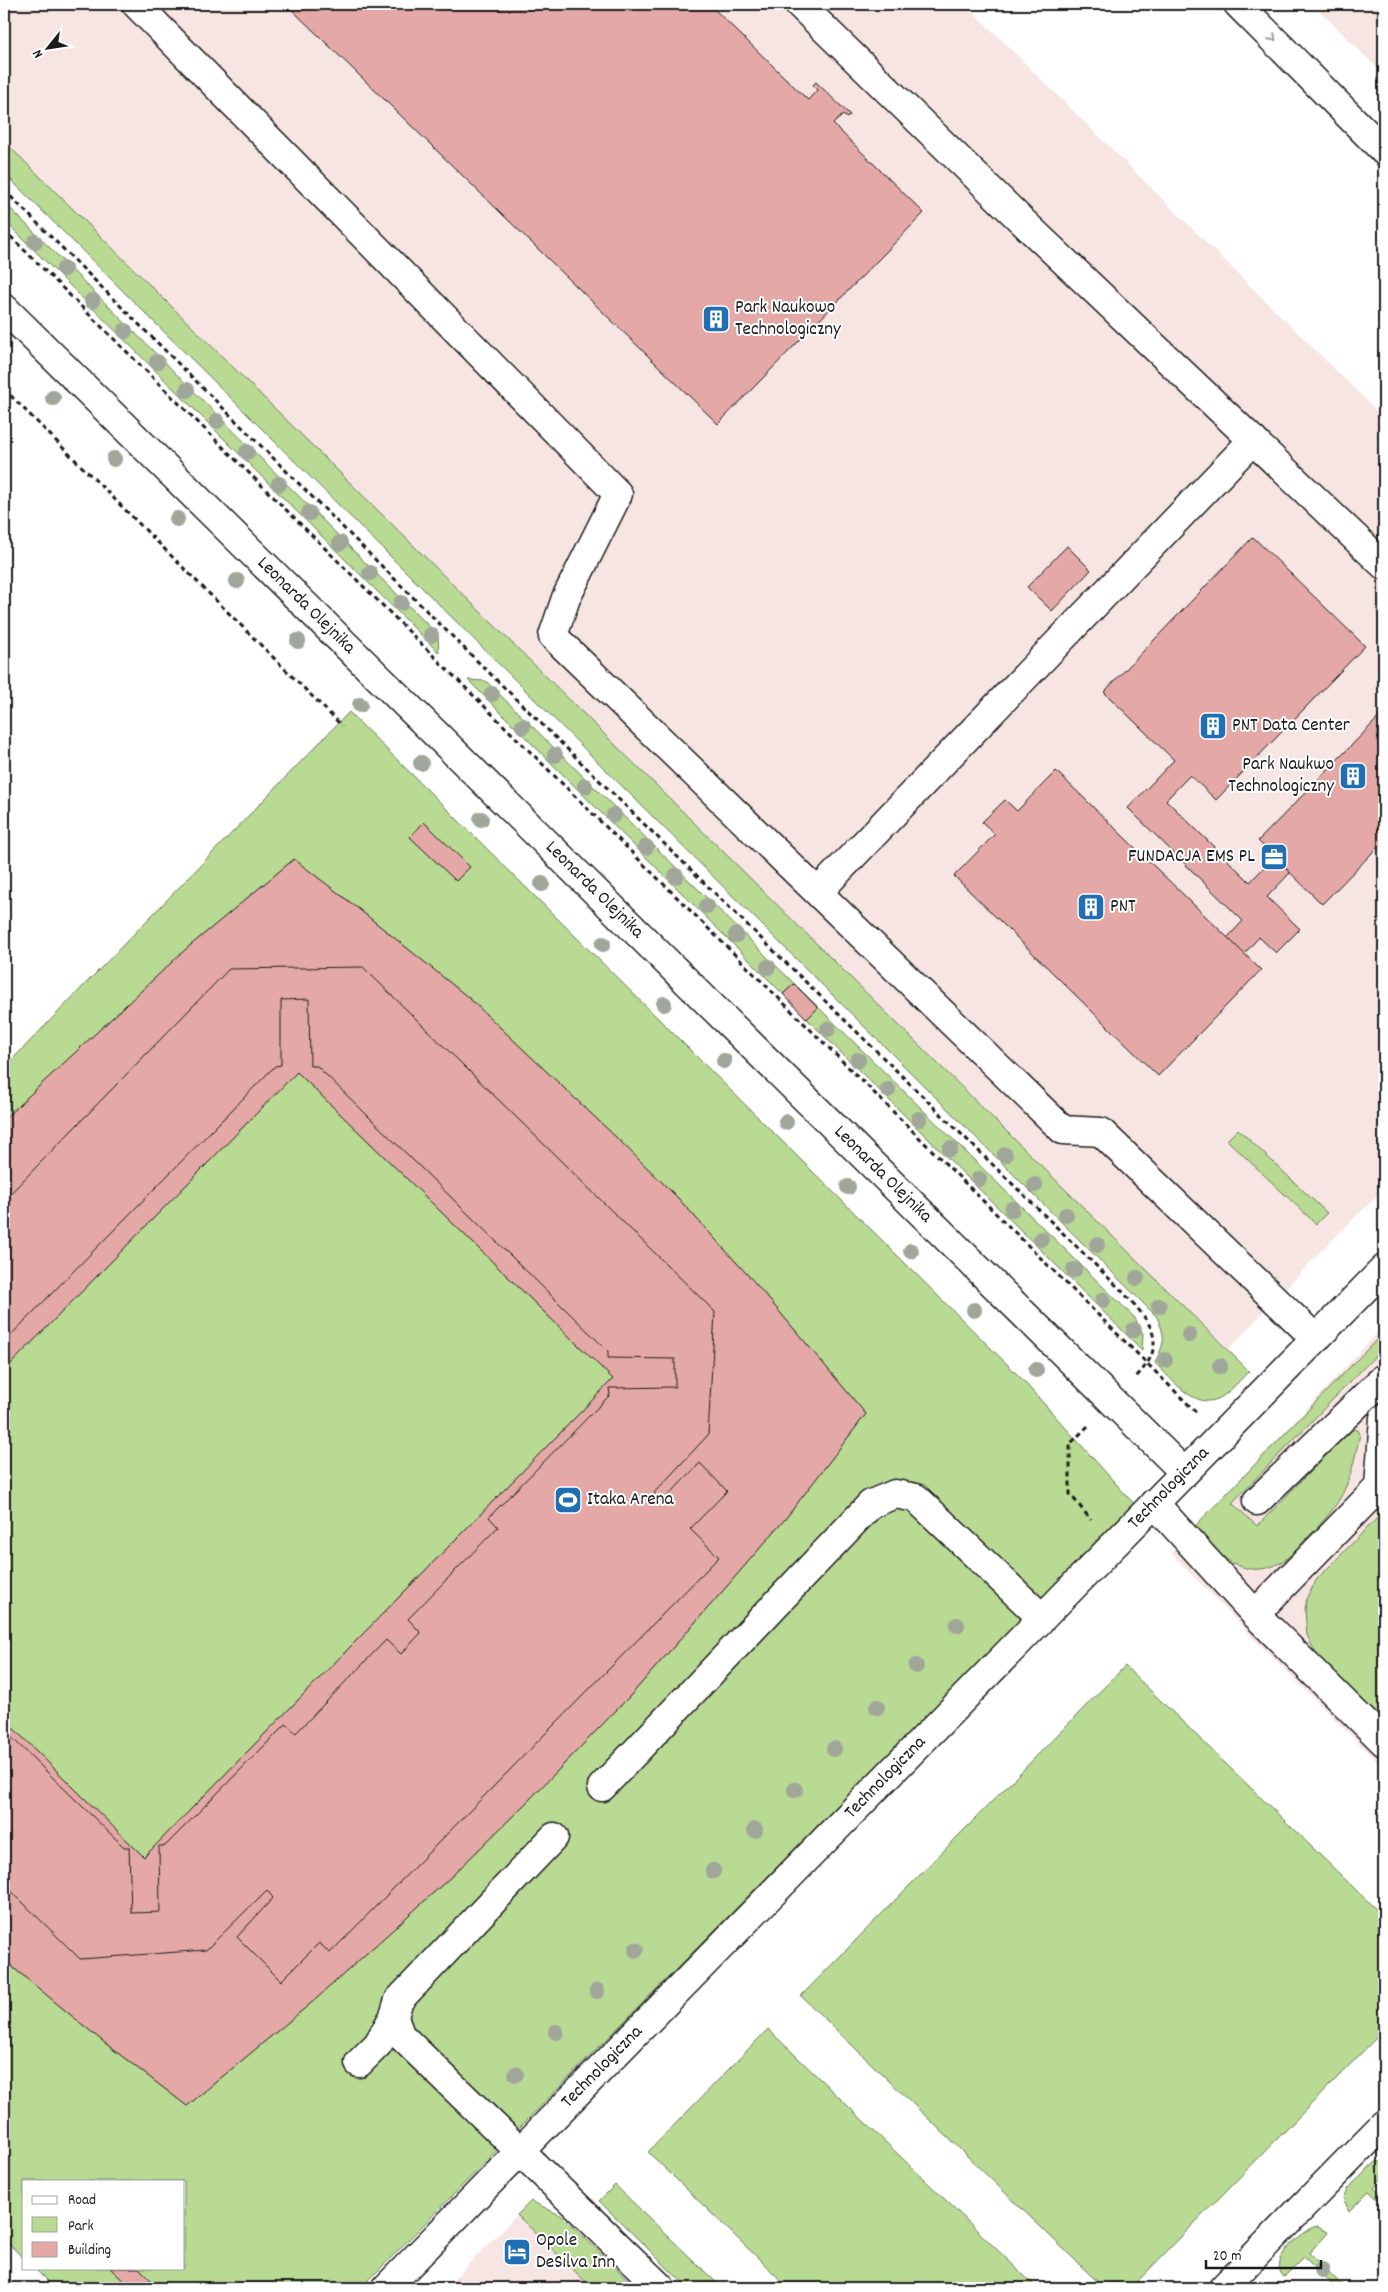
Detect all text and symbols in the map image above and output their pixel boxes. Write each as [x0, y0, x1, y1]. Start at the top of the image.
north arrow [22, 22, 72, 72]
one-way arrow [1267, 33, 1276, 42]
text: N [28, 45, 49, 61]
place label: Park Naukowo Technologiczny [735, 295, 841, 344]
building icon: Park Naukowo Technologiczny [701, 304, 731, 334]
street label: Leonarda Olejnika [250, 551, 362, 662]
building icon: PNT Data Center [1198, 711, 1228, 741]
place label: PNT Data Center [1232, 713, 1350, 740]
place label: Park Naukwo Technologiczny [1228, 752, 1334, 801]
building icon: Park Naukwo Technologiczny [1338, 761, 1368, 791]
street label: Leonarda Olejnika [539, 835, 650, 946]
office icon: FUNDACJA EMS PL [1259, 842, 1289, 872]
place label: FUNDACJA EMS PL [1128, 844, 1255, 871]
building icon: PNT [1076, 892, 1106, 922]
place label: PNT [1110, 894, 1136, 921]
street label: Leonarda Olejnika [827, 1120, 939, 1230]
street label: Technologiczna [1122, 1440, 1217, 1536]
sports icon: Itaka Arena [553, 1485, 583, 1515]
place label: Itaka Arena [587, 1487, 674, 1514]
street label: Technologiczna [839, 1729, 933, 1826]
street label: Technologiczna [555, 2019, 650, 2115]
legend [22, 2180, 185, 2270]
text: Road [68, 2190, 96, 2212]
text: Park [68, 2216, 94, 2238]
place label: Opole DeSilva Inn [536, 2228, 615, 2277]
hotel icon: Opole DeSilva Inn [502, 2237, 532, 2267]
scale bar [1206, 2237, 1320, 2269]
text: Building [68, 2240, 111, 2262]
text: 20 m [1213, 2246, 1241, 2268]

